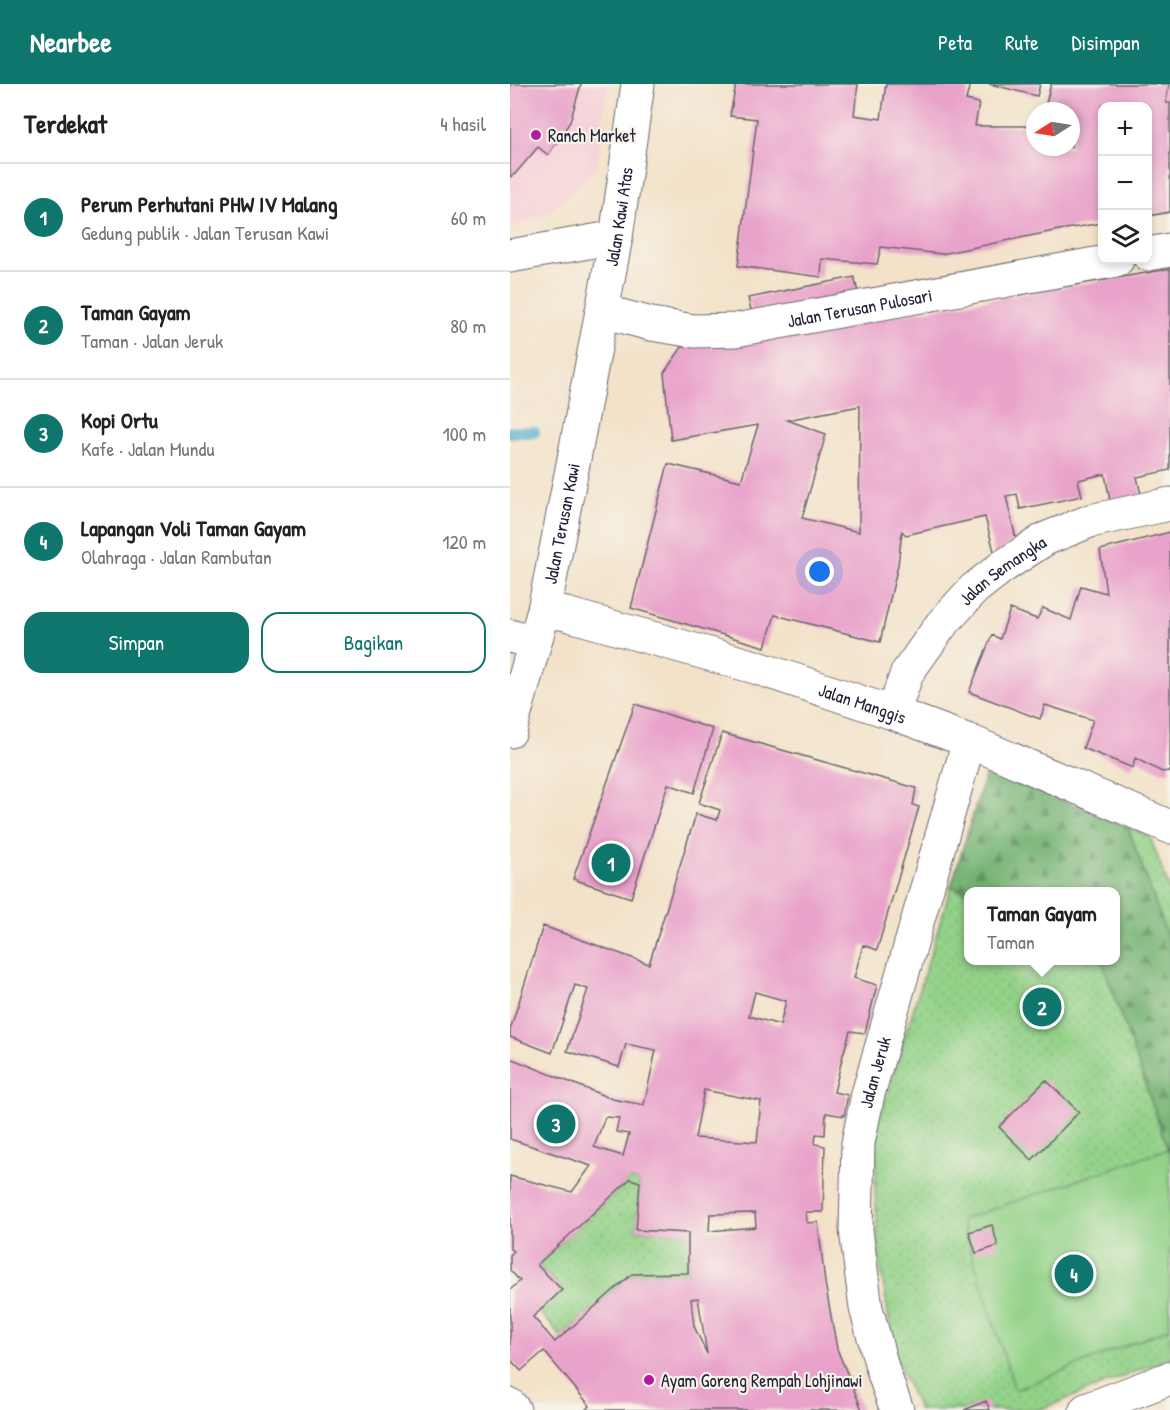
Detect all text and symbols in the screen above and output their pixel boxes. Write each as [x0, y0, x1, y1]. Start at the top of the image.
text: Nearbee [30, 23, 112, 61]
text: Peta [938, 28, 972, 57]
text: Rute [1005, 28, 1039, 57]
text: Disimpan [1072, 28, 1140, 57]
north arrow [1026, 102, 1080, 156]
map controls [1098, 102, 1152, 264]
button: + [1098, 102, 1152, 156]
text: Terdekat [24, 106, 107, 141]
text: 4 hasil [440, 110, 486, 137]
place label: Ranch Market [548, 123, 636, 148]
marker: Ranch Market [529, 128, 543, 142]
button: − [1098, 156, 1152, 210]
street label: Jalan Kawi Atas [598, 166, 638, 268]
text: Perum Perhutani PHW IV Malang [81, 189, 338, 219]
text: 1 [40, 204, 47, 231]
text: 60 m [451, 204, 486, 231]
button: layers [1098, 210, 1152, 264]
text: Gedung publik · Jalan Terusan Kawi [81, 219, 329, 246]
street label: Jalan Terusan Pulosari [785, 282, 934, 333]
text: Taman Gayam [81, 297, 191, 327]
text: 2 [39, 312, 48, 339]
text: 80 m [450, 312, 486, 339]
text: Taman · Jalan Jeruk [81, 327, 223, 354]
text: Kopi Ortu [81, 405, 158, 435]
text: 3 [39, 420, 48, 447]
text: 100 m [443, 420, 486, 447]
text: Kafe · Jalan Mundu [81, 435, 214, 462]
street label: Jalan Terusan Kawi [537, 461, 585, 586]
text: Lapangan Voli Taman Gayam [81, 513, 306, 543]
text: 4 [40, 528, 47, 555]
text: 120 m [442, 528, 486, 555]
street label: Jalan Semangka [953, 529, 1051, 610]
text: Olahraga · Jalan Rambutan [81, 543, 272, 570]
your location [805, 557, 834, 586]
button: Simpan [24, 612, 249, 673]
button: Bagikan [261, 612, 486, 673]
street label: Jalan Manggis [816, 677, 910, 729]
pin: 1 [592, 840, 630, 886]
popup [964, 887, 1120, 965]
text: Taman Gayam [987, 898, 1097, 928]
text: Taman [987, 928, 1035, 955]
pin: 2 [1022, 984, 1062, 1030]
street label: Jalan Jeruk [853, 1033, 896, 1110]
pin: 3 [536, 1102, 576, 1146]
pin: 4 [1054, 1252, 1094, 1296]
place label: Ayam Goreng Rempah Lohjinawi [661, 1368, 862, 1393]
marker: Ayam Goreng Rempah Lohjinawi [642, 1373, 656, 1387]

